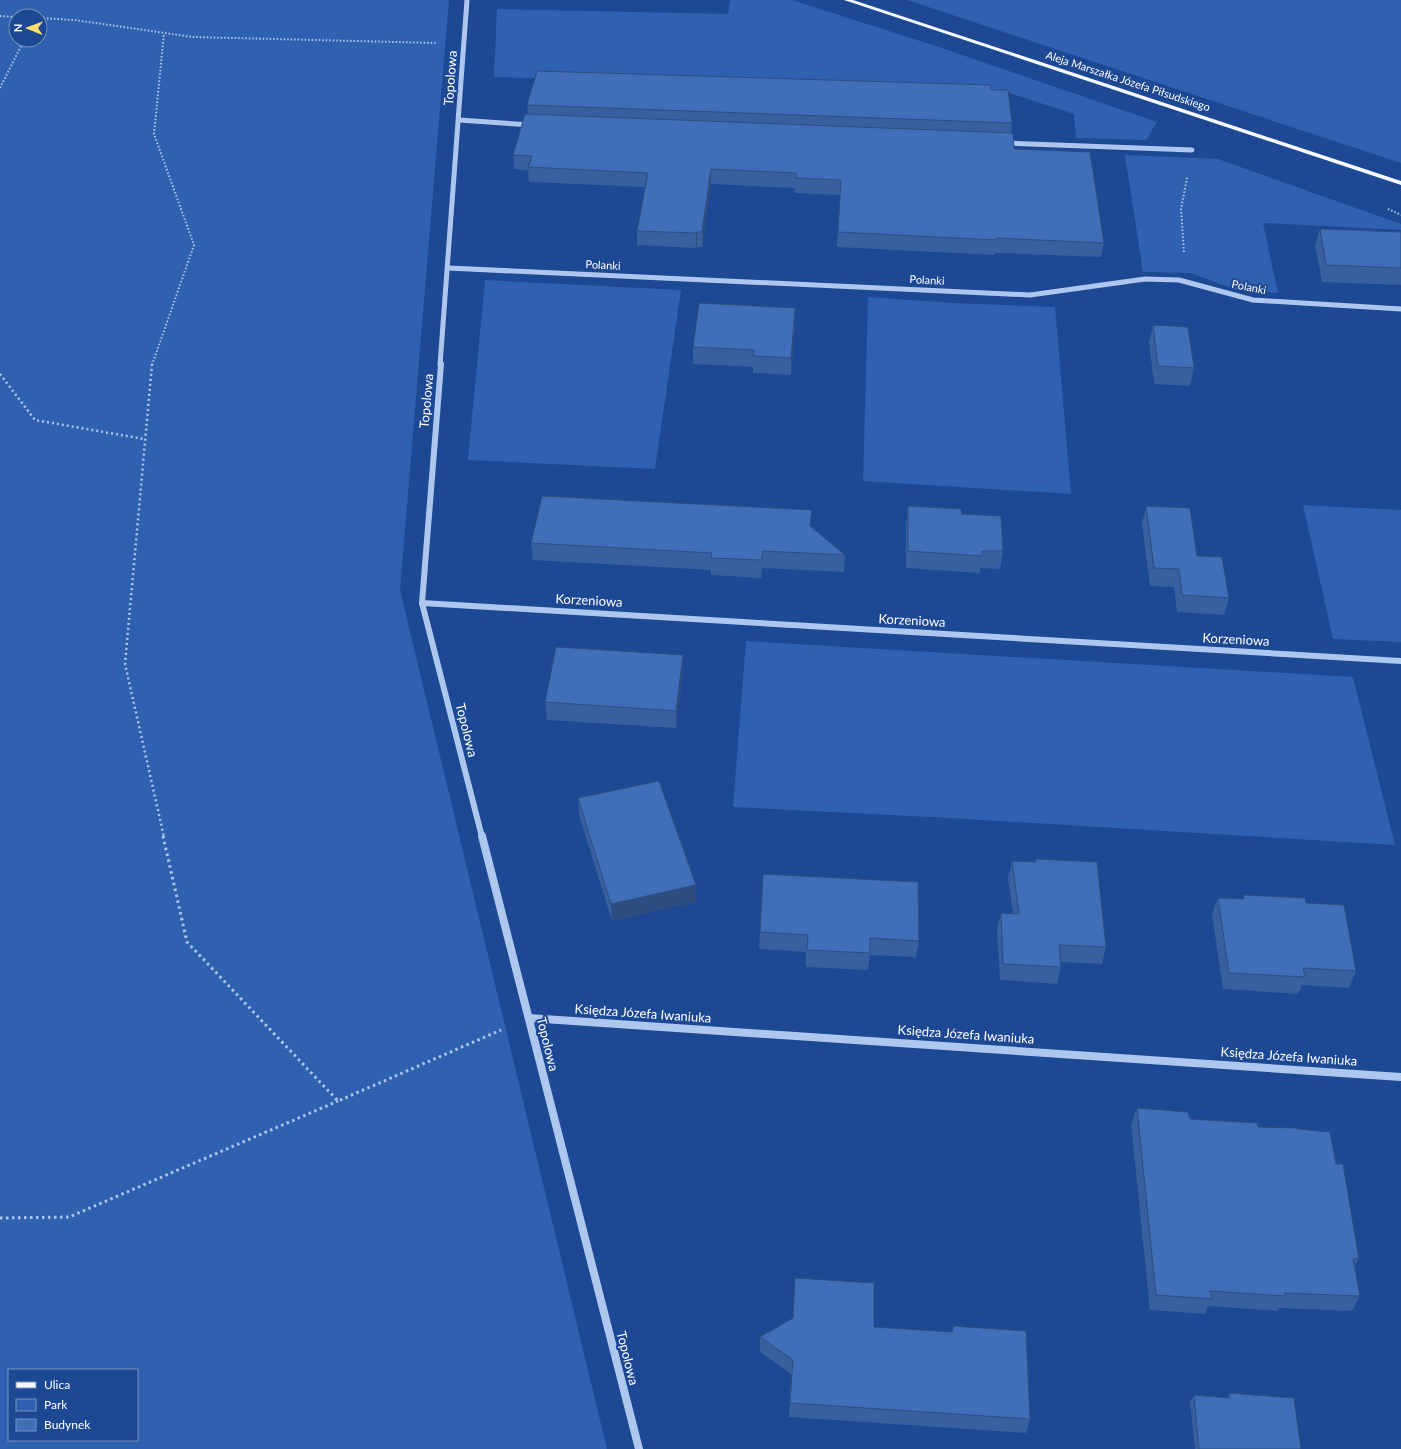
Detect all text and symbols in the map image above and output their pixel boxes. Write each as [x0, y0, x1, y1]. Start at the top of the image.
north arrow [8, 8, 48, 48]
text: N [11, 23, 24, 32]
street label: Aleja Marszałka Józefa Piłsudskiego [1044, 48, 1212, 113]
street label: Topolowa [440, 50, 460, 106]
street label: Polanki [585, 257, 621, 272]
street label: Polanki [909, 272, 945, 287]
street label: Polanki [1231, 277, 1268, 296]
street label: Topolowa [416, 373, 436, 429]
street label: Korzeniowa [555, 590, 623, 610]
street label: Korzeniowa [878, 610, 946, 630]
street label: Korzeniowa [1202, 629, 1270, 649]
street label: Topolowa [453, 701, 481, 759]
street label: Księdza Józefa Iwaniuka [574, 1000, 712, 1026]
street label: Topolowa [534, 1015, 562, 1073]
street label: Księdza Józefa Iwaniuka [897, 1021, 1035, 1047]
street label: Księdza Józefa Iwaniuka [1220, 1043, 1358, 1069]
street label: Topolowa [614, 1329, 642, 1387]
legend [8, 1369, 138, 1441]
text: Ulica [44, 1377, 70, 1392]
text: Park [44, 1397, 68, 1412]
text: Budynek [44, 1417, 91, 1432]

